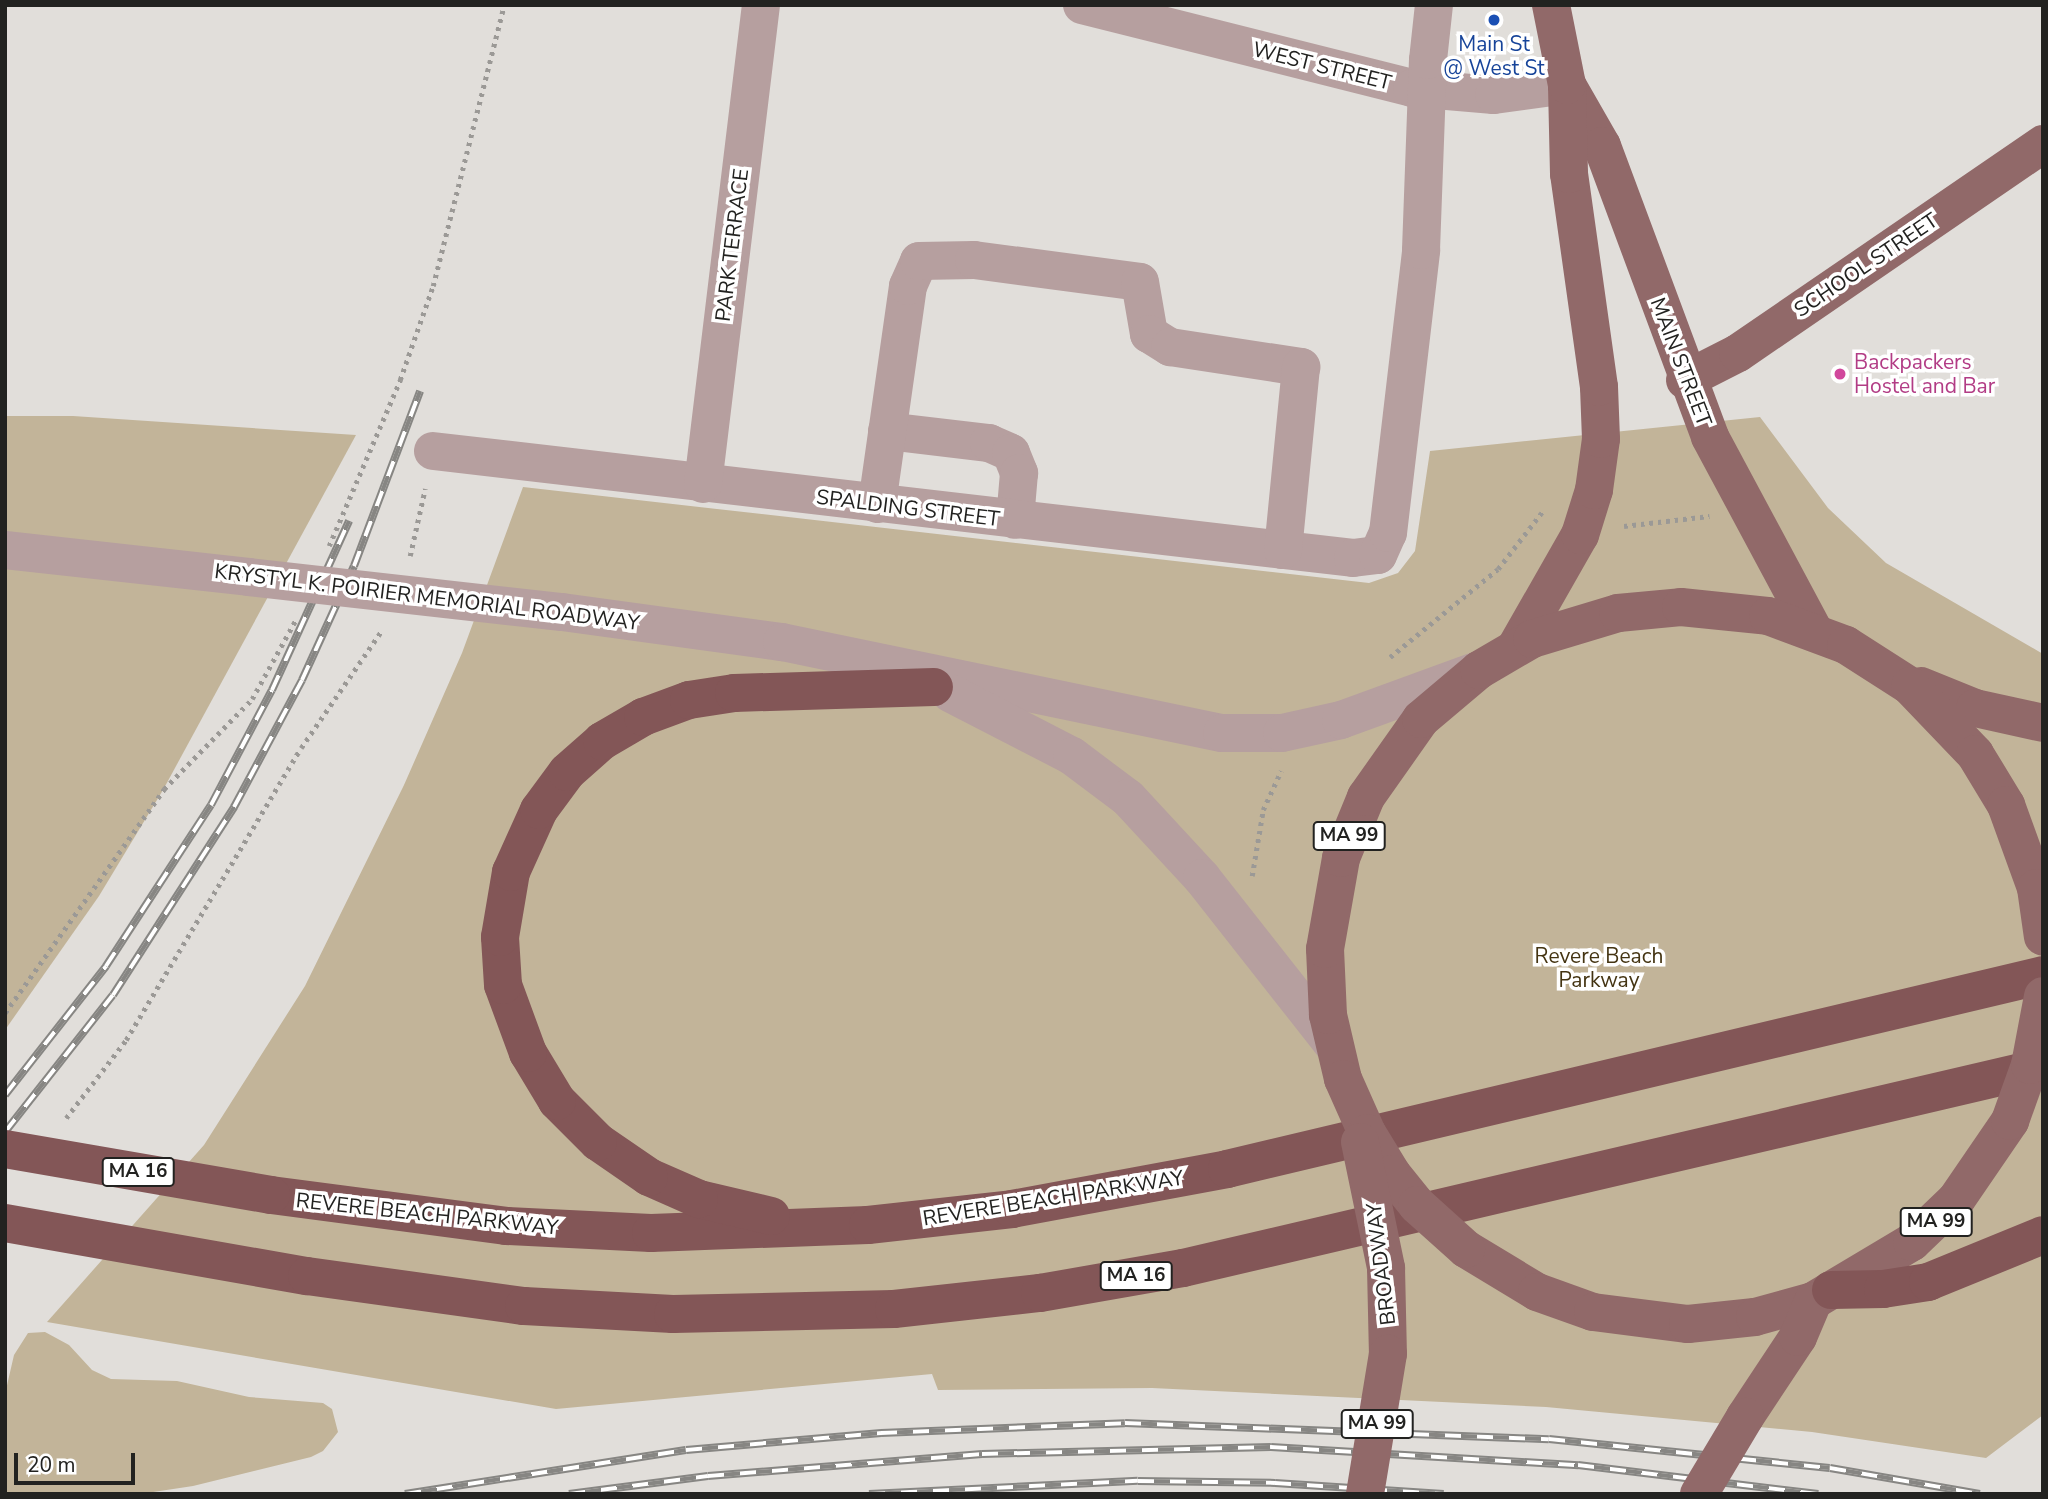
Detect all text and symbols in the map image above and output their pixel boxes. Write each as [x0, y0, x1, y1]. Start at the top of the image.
marker: Main St @ West St [1486, 12, 1502, 28]
place label: Main St @ West St [1443, 31, 1545, 81]
street label: WEST STREET [1250, 37, 1394, 95]
street label: PARK TERRACE [710, 167, 754, 323]
street label: SCHOOL STREET [1789, 208, 1943, 322]
street label: MAIN STREET [1645, 294, 1717, 430]
place label: Backpackers Hostel and Bar [1854, 349, 1995, 399]
marker: Backpackers Hostel and Bar [1832, 366, 1848, 382]
street label: SPALDING STREET [815, 484, 1001, 532]
street label: KRYSTYL K. POIRIER MEMORIAL ROADWAY [213, 558, 641, 636]
road number: MA 99 [1312, 820, 1386, 852]
park label: Revere Beach Parkway [1535, 943, 1663, 993]
road number: MA 16 [101, 1156, 175, 1188]
street label: REVERE BEACH PARKWAY [921, 1165, 1185, 1231]
street label: REVERE BEACH PARKWAY [295, 1188, 559, 1240]
street label: BROADWAY [1361, 1201, 1401, 1327]
road number: MA 99 [1899, 1206, 1973, 1238]
road number: MA 16 [1099, 1260, 1173, 1292]
road number: MA 99 [1340, 1408, 1414, 1440]
scale bar [18, 1440, 138, 1484]
text: 20 m [27, 1451, 76, 1479]

